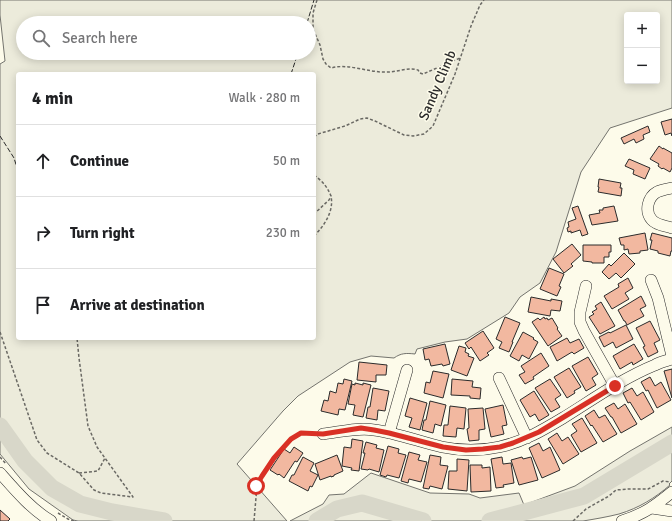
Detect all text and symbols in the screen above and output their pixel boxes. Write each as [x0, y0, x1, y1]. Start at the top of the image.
map controls [624, 12, 660, 84]
button: + [624, 12, 660, 48]
search box [16, 16, 316, 60]
icon: search [30, 27, 52, 49]
text: Search here [62, 29, 138, 47]
street label: Sandy Climb [415, 48, 460, 123]
button: − [624, 48, 660, 84]
text: 4 min [32, 88, 73, 109]
text: Walk · 280 m [229, 90, 300, 106]
icon: ahead [32, 150, 54, 172]
text: Continue [70, 152, 129, 170]
text: 50 m [273, 153, 300, 169]
icon: right [32, 222, 54, 244]
text: Turn right [70, 224, 135, 242]
text: 230 m [266, 225, 300, 241]
icon: arrive [32, 294, 54, 316]
text: Arrive at destination [70, 296, 205, 314]
route end [606, 377, 624, 395]
route start [247, 477, 265, 495]

